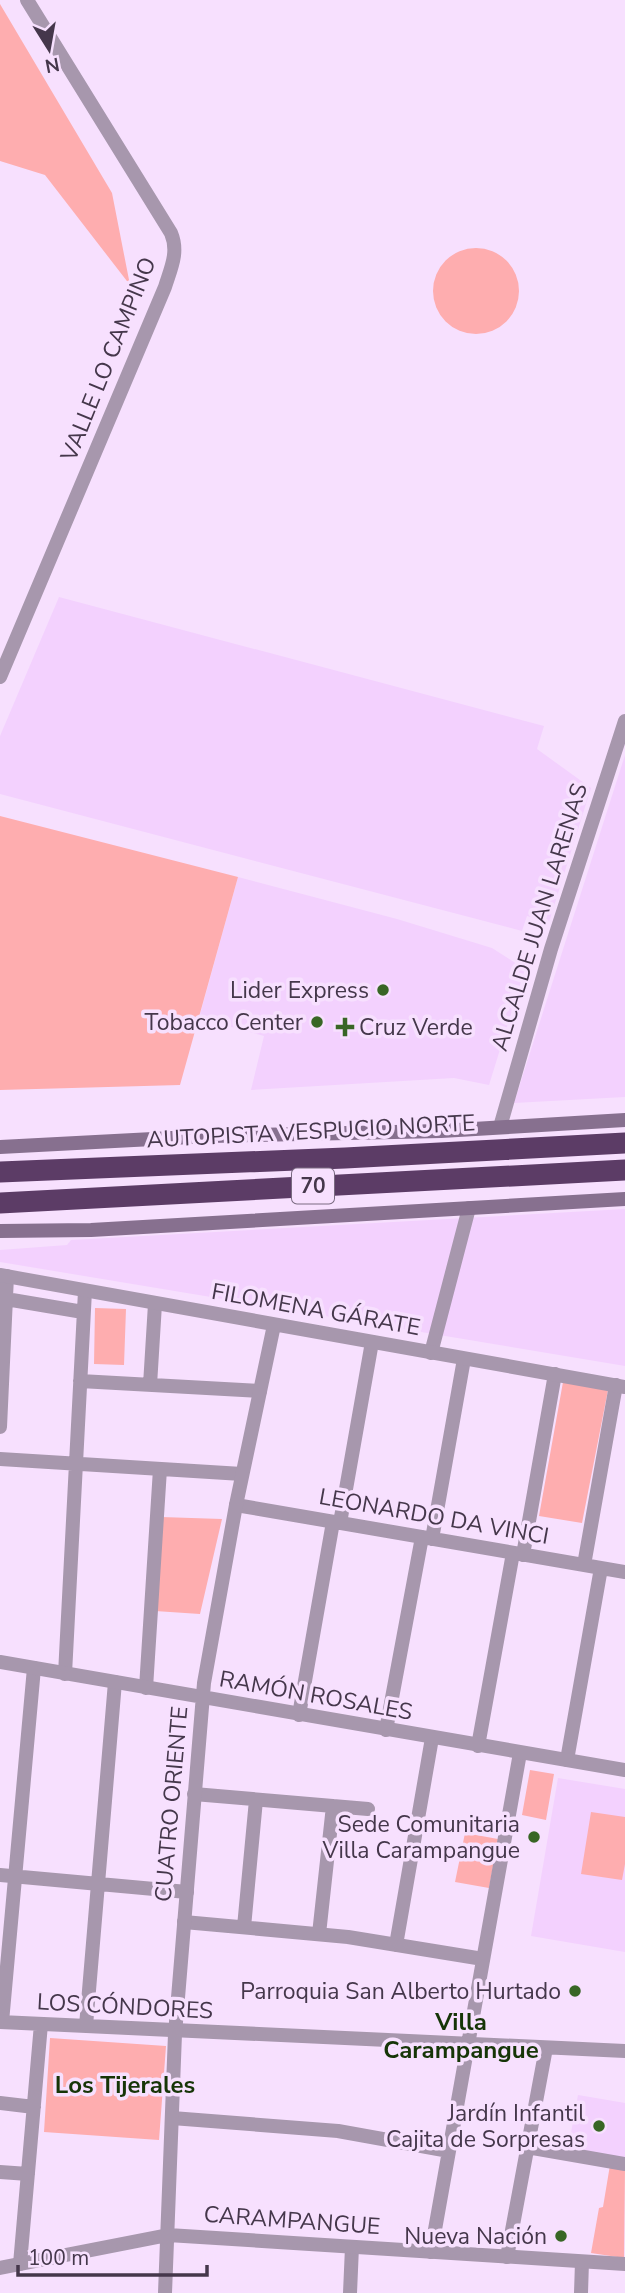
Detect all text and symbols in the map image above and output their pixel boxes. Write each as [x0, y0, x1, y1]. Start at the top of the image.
north arrow [14, 14, 84, 84]
text: N [43, 51, 62, 79]
street label: VALLE LO CAMPINO [53, 253, 164, 467]
street label: ALCALDE JUAN LARENAS [484, 780, 595, 1055]
place label: Lider Express [230, 975, 369, 1006]
marker: Lider Express [375, 982, 391, 998]
place label: Tobacco Center [145, 1007, 304, 1038]
place label: Cruz Verde [359, 1012, 473, 1043]
marker: Tobacco Center [309, 1014, 325, 1030]
marker: Cruz Verde [337, 1019, 353, 1035]
street label: AUTOPISTA VESPUCIO NORTE [146, 1107, 476, 1156]
road number: 70 [292, 1168, 334, 1204]
street label: FILOMENA GÁRATE [209, 1276, 423, 1343]
street label: LEONARDO DA VINCI [317, 1481, 551, 1552]
street label: RAMÓN ROSALES [217, 1663, 415, 1728]
street label: CUATRO ORIENTE [147, 1705, 195, 1903]
place label: Sede Comunitaria Villa Carampangue [322, 1809, 520, 1866]
marker: Sede Comunitaria Villa Carampangue [526, 1829, 542, 1845]
place label: Parroquia San Alberto Hurtado [240, 1976, 561, 2007]
marker: Parroquia San Alberto Hurtado [567, 1983, 583, 1999]
street label: LOS CÓNDORES [36, 1986, 214, 2027]
district label: Villa Carampangue [383, 2006, 539, 2066]
district label: Los Tijerales [55, 2069, 195, 2101]
place label: Jardín Infantil Cajita de Sorpresas [386, 2098, 585, 2155]
marker: Jardín Infantil Cajita de Sorpresas [591, 2118, 607, 2134]
street label: CARAMPANGUE [203, 2199, 381, 2242]
place label: Nueva Nación [404, 2221, 547, 2252]
marker: Nueva Nación [553, 2228, 569, 2244]
scale bar [18, 2234, 206, 2278]
text: 100 m [28, 2244, 89, 2272]

